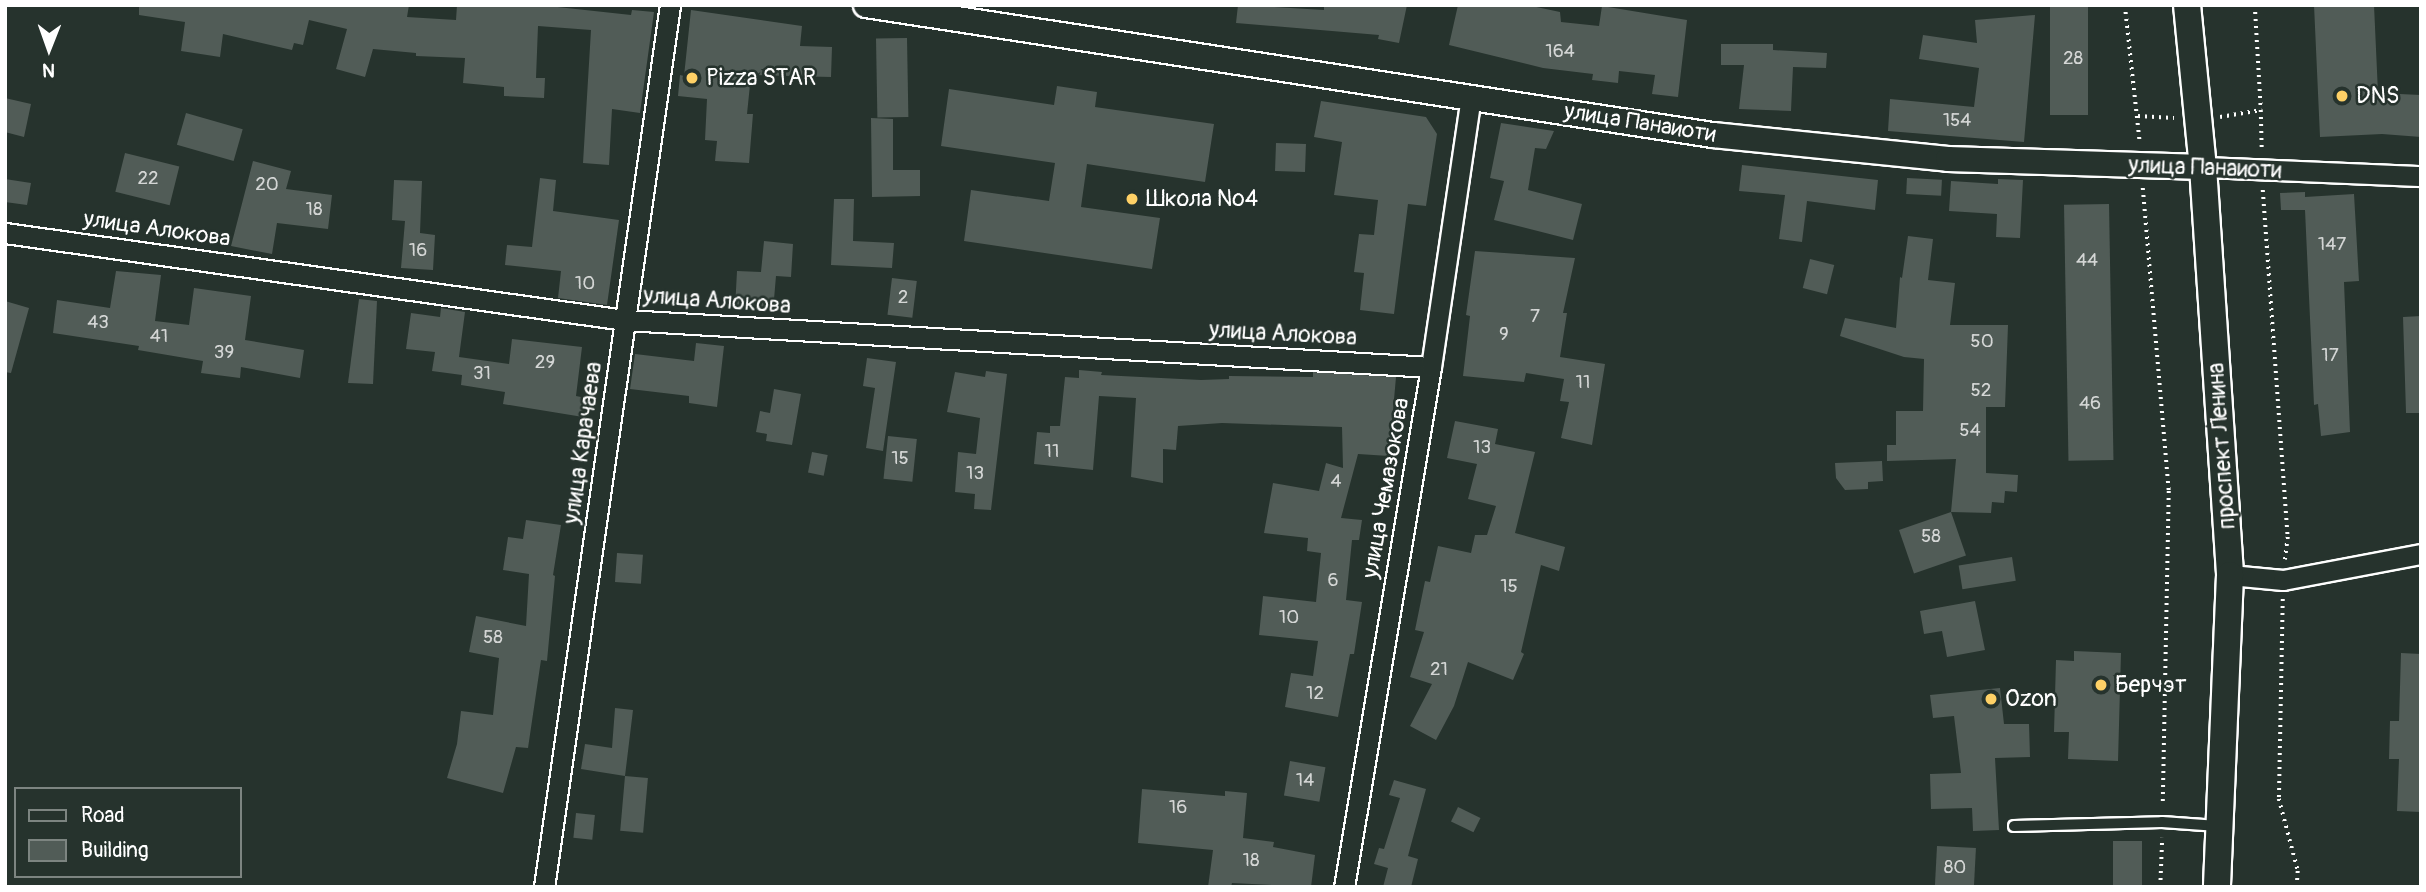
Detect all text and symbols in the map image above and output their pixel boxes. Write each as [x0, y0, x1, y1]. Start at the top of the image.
north arrow [14, 14, 84, 84]
house number: 164 [1545, 41, 1575, 63]
house number: 28 [2063, 48, 2083, 70]
text: N [42, 58, 55, 82]
place label: Pizza STAR [706, 64, 816, 92]
marker: Pizza STAR [684, 70, 700, 86]
place label: DNS [2356, 82, 2399, 110]
marker: DNS [2334, 88, 2350, 104]
street label: улица Панаиоти [1562, 97, 1718, 149]
house number: 154 [1943, 110, 1971, 132]
street label: улица Панаиоти [2128, 152, 2282, 184]
house number: 22 [137, 168, 159, 190]
house number: 20 [255, 174, 279, 196]
place label: Школа №4 [1146, 185, 1258, 213]
marker: Школа №4 [1124, 191, 1140, 207]
house number: 18 [305, 199, 323, 221]
street label: улица Алокова [82, 205, 232, 253]
house number: 147 [2318, 234, 2346, 256]
house number: 16 [409, 240, 427, 262]
house number: 44 [2076, 250, 2098, 272]
house number: 10 [575, 273, 595, 295]
street label: улица Алокова [642, 282, 792, 320]
house number: 2 [898, 287, 908, 309]
house number: 7 [1530, 306, 1540, 328]
house number: 43 [87, 312, 109, 334]
street label: улица Алокова [1208, 316, 1358, 352]
house number: 9 [1499, 324, 1509, 346]
house number: 41 [150, 326, 168, 348]
house number: 50 [1970, 331, 1994, 353]
house number: 39 [214, 342, 234, 364]
house number: 17 [2321, 345, 2339, 367]
house number: 29 [535, 352, 555, 374]
street label: улица Карачаева [558, 360, 608, 526]
street label: проспект Ленина [2202, 362, 2242, 530]
house number: 31 [473, 363, 491, 385]
house number: 11 [1576, 372, 1590, 394]
house number: 52 [1971, 380, 1991, 402]
house number: 46 [2079, 393, 2101, 415]
street label: улица Чемазокова [1357, 396, 1415, 580]
house number: 54 [1959, 420, 1981, 442]
house number: 13 [1473, 437, 1491, 459]
house number: 11 [1045, 441, 1059, 463]
house number: 15 [891, 448, 909, 470]
house number: 13 [966, 463, 984, 485]
house number: 4 [1330, 471, 1342, 493]
house number: 58 [1921, 526, 1941, 548]
house number: 6 [1327, 570, 1339, 592]
house number: 15 [1500, 576, 1518, 598]
house number: 10 [1279, 607, 1299, 629]
house number: 58 [483, 627, 503, 649]
house number: 21 [1430, 659, 1448, 681]
place label: Берчэт [2115, 671, 2186, 699]
marker: Берчэт [2093, 677, 2109, 693]
house number: 12 [1306, 683, 1324, 705]
place label: Ozon [2005, 685, 2057, 713]
marker: Ozon [1983, 691, 1999, 707]
house number: 14 [1296, 770, 1314, 792]
legend [14, 787, 242, 878]
house number: 16 [1169, 797, 1187, 819]
text: Road [81, 802, 125, 829]
text: Building [81, 837, 148, 864]
house number: 18 [1242, 850, 1260, 872]
house number: 80 [1944, 857, 1966, 879]

